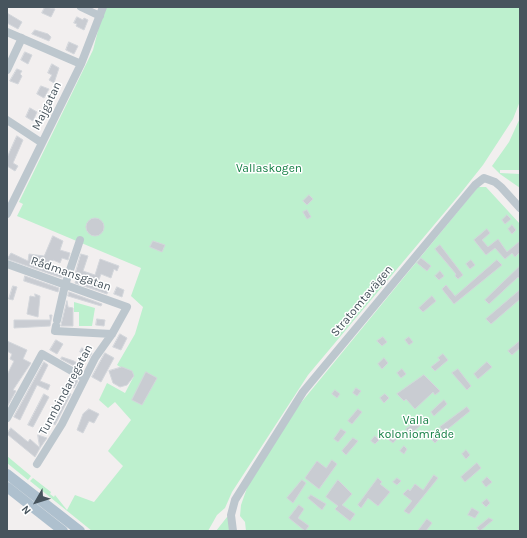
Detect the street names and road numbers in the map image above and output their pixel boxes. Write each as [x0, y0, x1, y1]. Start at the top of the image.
street label: Majgatan [29, 79, 65, 133]
street label: Rådmansgatan [29, 253, 113, 295]
street label: Stratomtavägen [328, 262, 396, 340]
street label: Tunnbindaregatan [36, 342, 96, 438]

